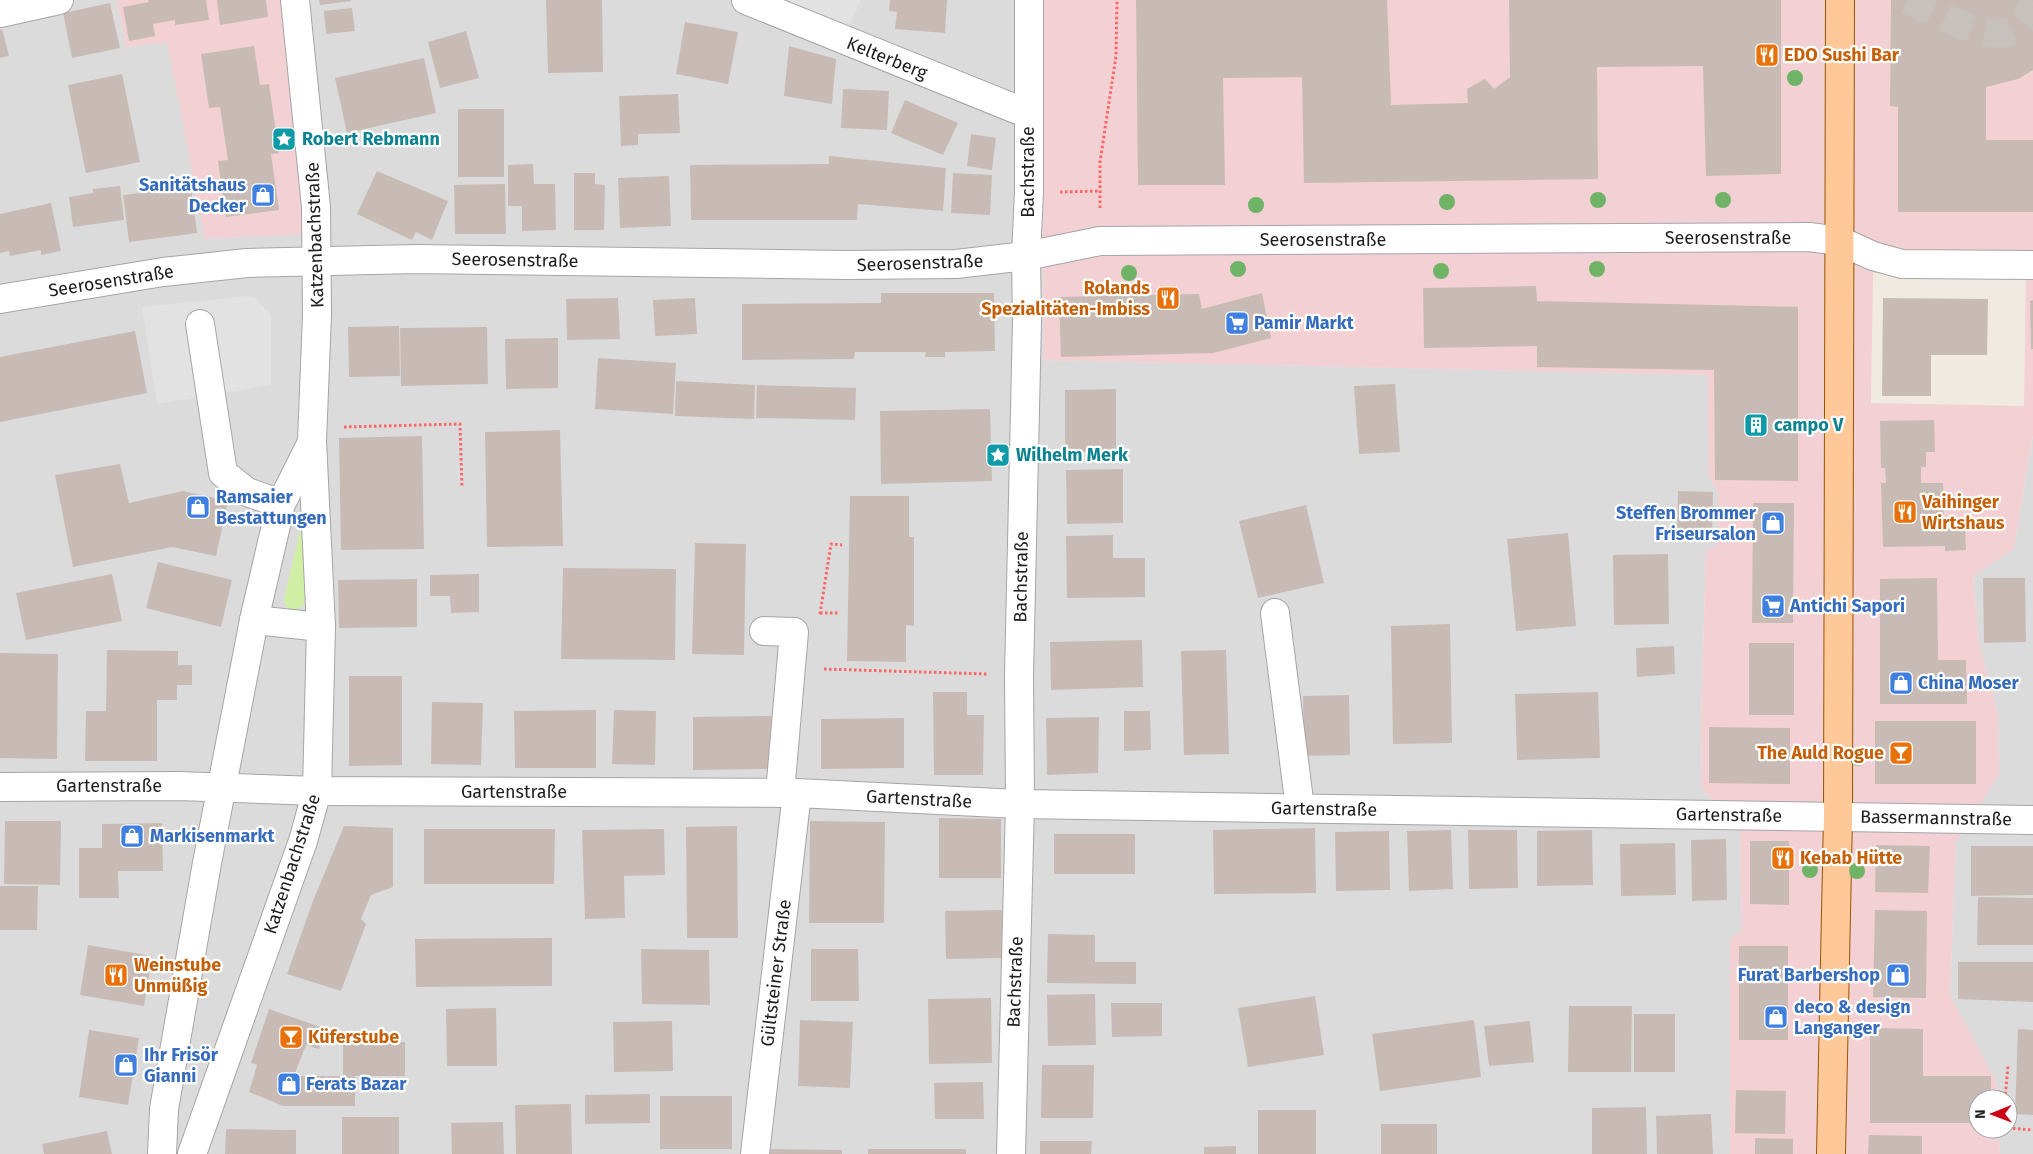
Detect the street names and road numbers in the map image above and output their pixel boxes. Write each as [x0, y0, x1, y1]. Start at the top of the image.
street label: Kelterberg [843, 32, 931, 84]
street label: Bachstraße [1017, 126, 1039, 218]
street label: Katzenbachstraße [301, 162, 329, 308]
street label: Seerosenstraße [1665, 227, 1791, 249]
street label: Seerosenstraße [1260, 229, 1386, 251]
street label: Seerosenstraße [452, 248, 578, 272]
street label: Seerosenstraße [856, 250, 984, 276]
street label: Seerosenstraße [47, 260, 175, 302]
street label: Bachstraße [1009, 531, 1033, 623]
street label: Gartenstraße [56, 775, 162, 797]
street label: Gartenstraße [461, 781, 567, 803]
street label: Gartenstraße [865, 785, 973, 813]
street label: Katzenbachstraße [259, 791, 325, 937]
street label: Gartenstraße [1271, 797, 1377, 821]
street label: Gartenstraße [1676, 803, 1782, 827]
street label: Bassermannstraße [1860, 806, 2012, 830]
street label: Gültsteiner Straße [756, 898, 796, 1048]
street label: Bachstraße [1002, 936, 1028, 1028]

